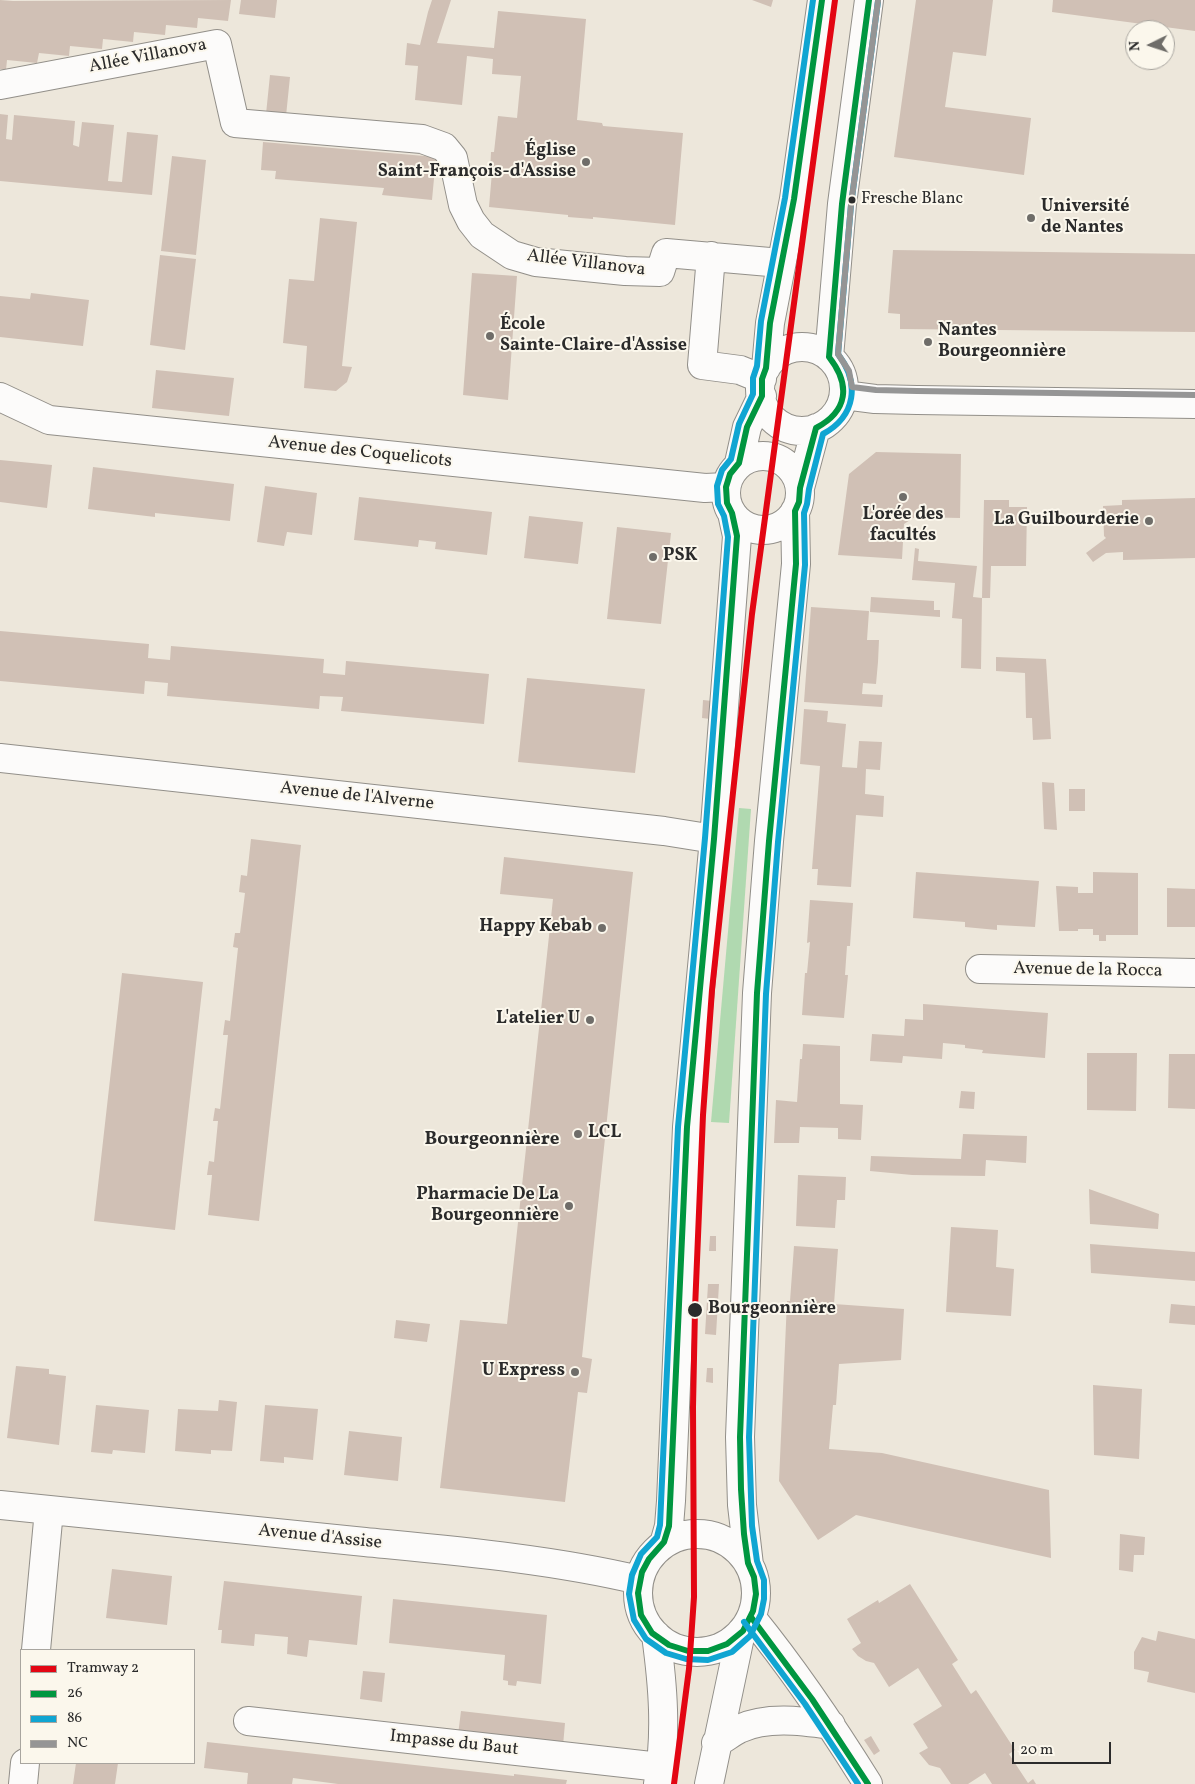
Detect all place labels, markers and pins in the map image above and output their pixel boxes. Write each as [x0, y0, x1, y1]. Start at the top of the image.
place label: Église Saint-François-d'Assise [378, 141, 576, 183]
marker: Église Saint-François-d'Assise [580, 156, 592, 168]
place label: Fresche Blanc [861, 190, 963, 210]
marker: Fresche Blanc [847, 195, 857, 205]
place label: Université de Nantes [1041, 197, 1129, 240]
marker: Université de Nantes [1025, 212, 1037, 224]
place label: École Sainte-Claire-d'Assise [500, 315, 687, 358]
place label: Nantes Bourgeonnière [938, 321, 1066, 364]
marker: École Sainte-Claire-d'Assise [484, 330, 496, 342]
marker: Nantes Bourgeonnière [922, 336, 934, 348]
marker: L'orée des facultés [897, 491, 909, 503]
place label: L'orée des facultés [862, 505, 944, 548]
place label: La Guilbourderie [994, 510, 1139, 532]
marker: La Guilbourderie [1143, 515, 1155, 527]
place label: PSK [663, 546, 698, 568]
marker: PSK [647, 551, 659, 563]
place label: Happy Kebab [479, 917, 592, 939]
marker: Happy Kebab [596, 922, 608, 934]
place label: L'atelier U [496, 1009, 580, 1031]
marker: L'atelier U [584, 1014, 596, 1026]
place label: LCL [588, 1123, 621, 1145]
marker: LCL [572, 1128, 584, 1140]
place label: Pharmacie De La Bourgeonnière [416, 1185, 559, 1228]
marker: Pharmacie De La Bourgeonnière [563, 1200, 575, 1212]
place label: Bourgeonnière [708, 1299, 836, 1321]
marker: Bourgeonnière [686, 1301, 704, 1319]
place label: U Express [482, 1361, 565, 1383]
marker: U Express [569, 1366, 581, 1378]

